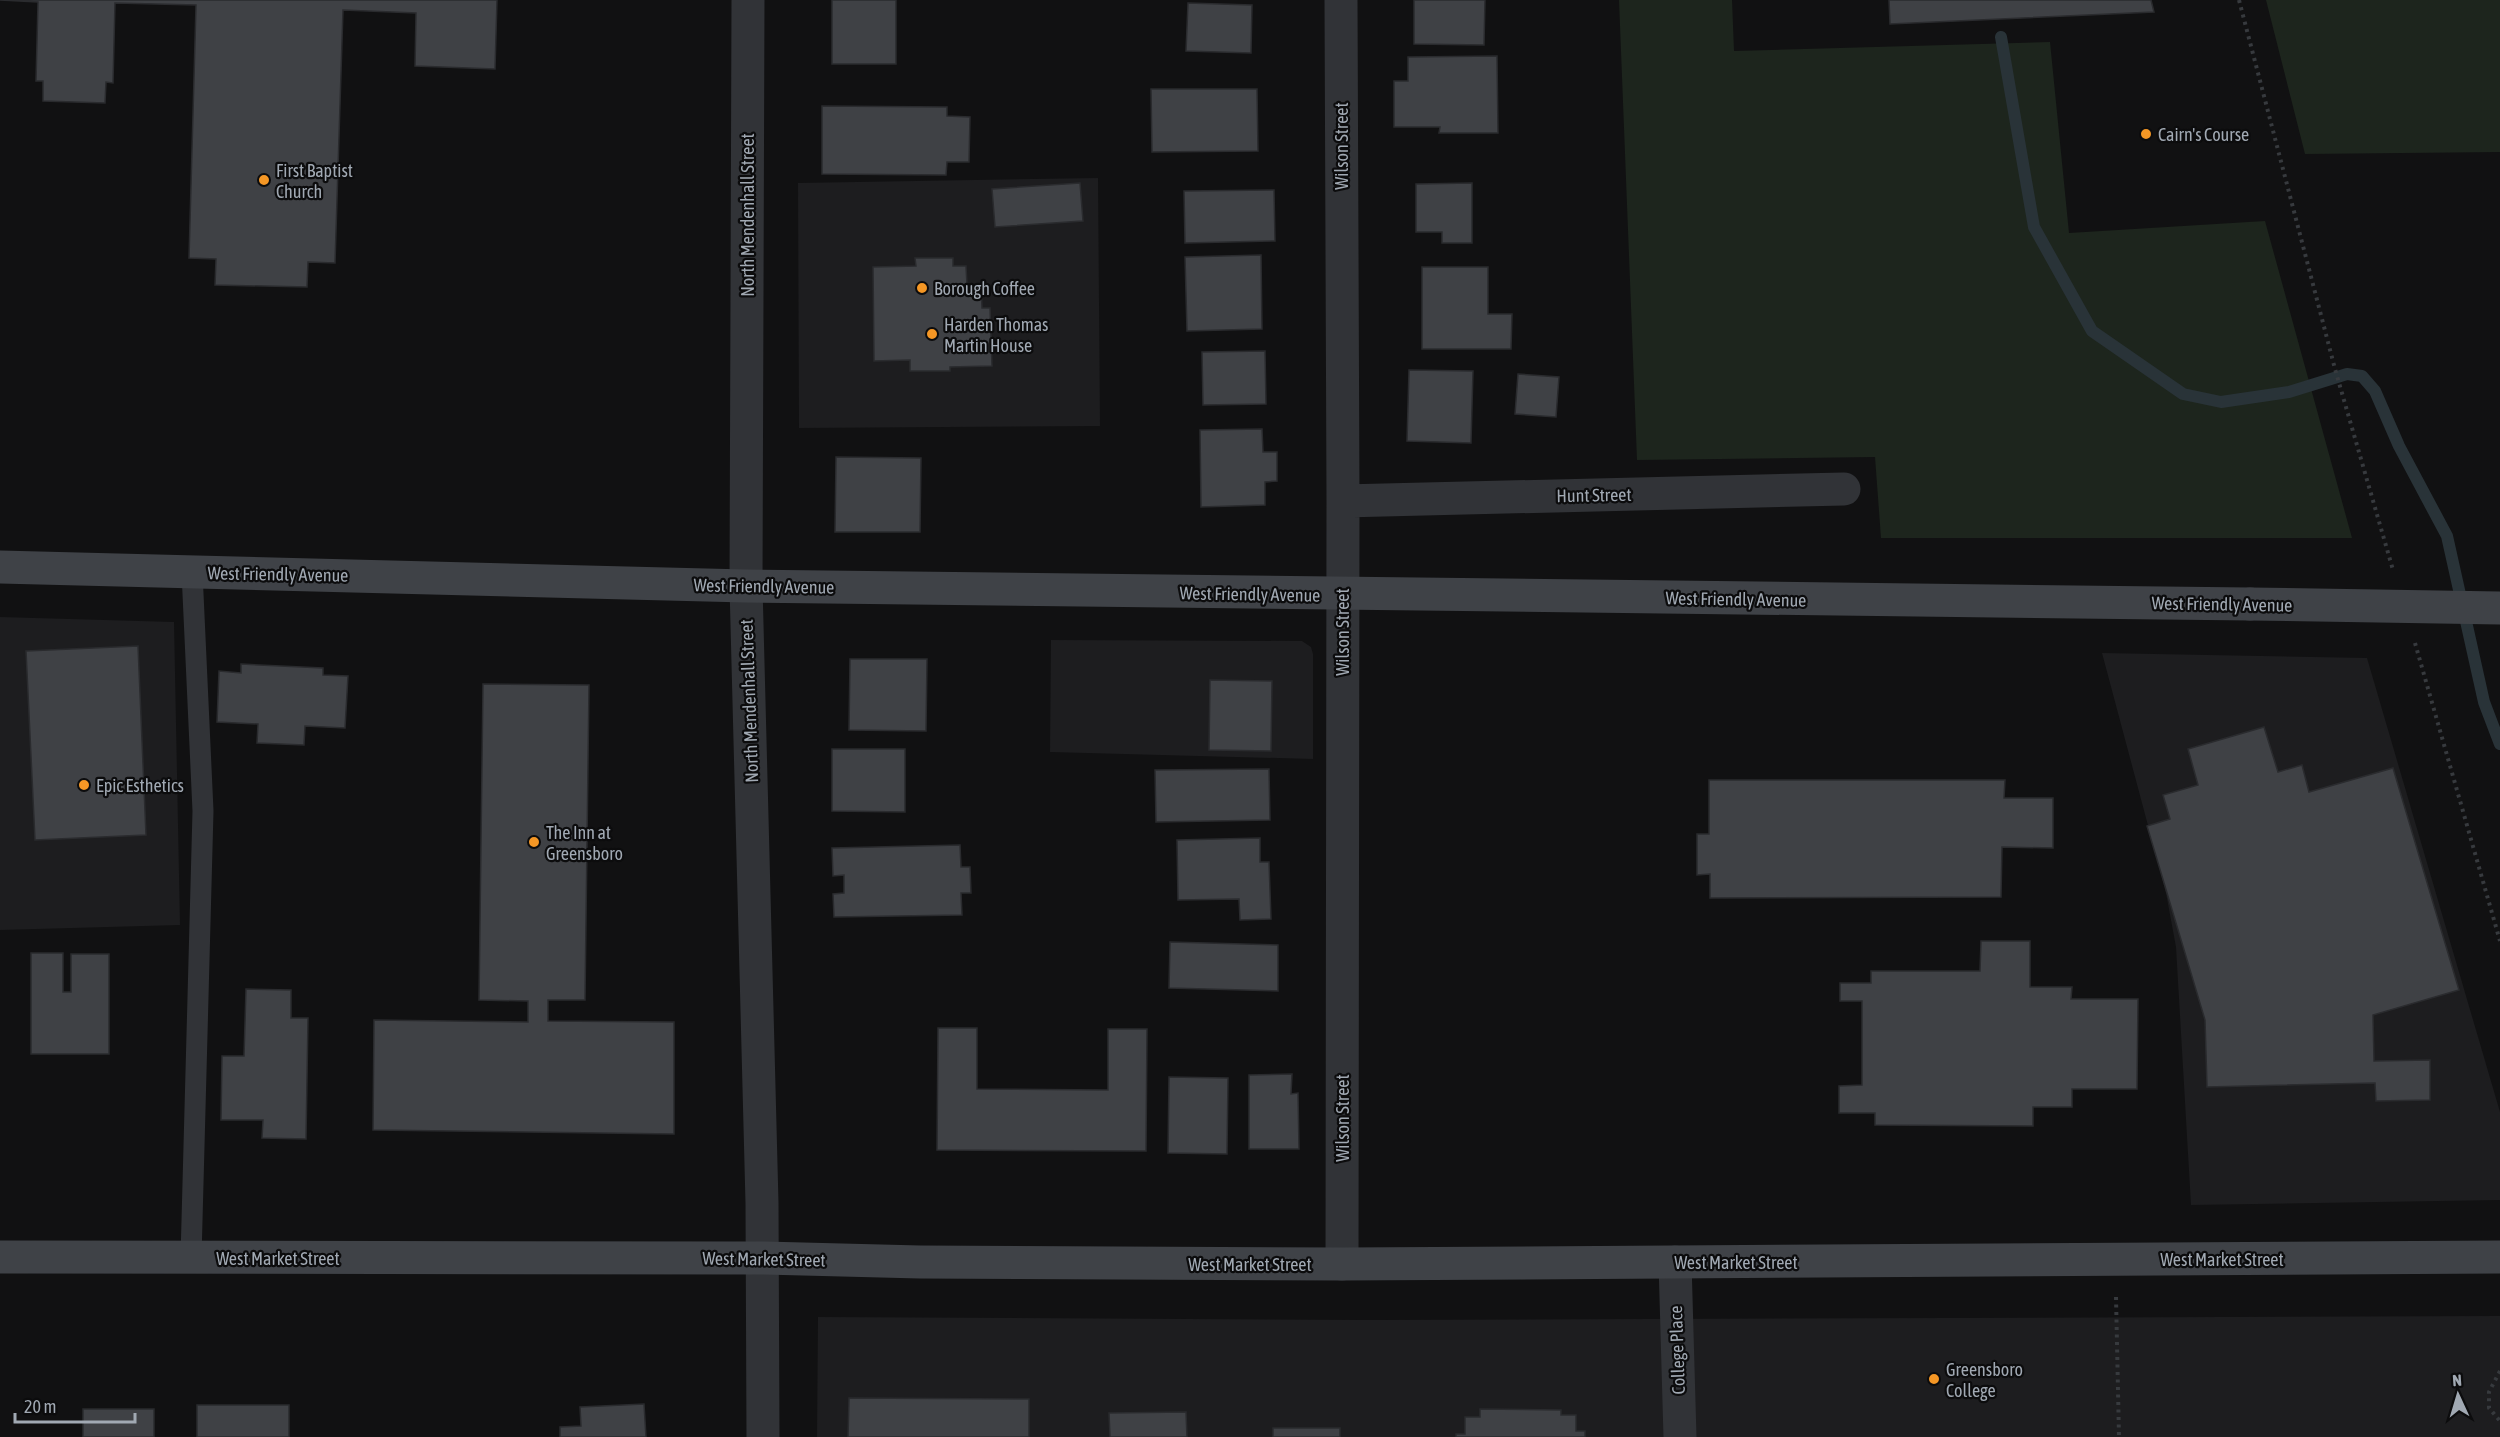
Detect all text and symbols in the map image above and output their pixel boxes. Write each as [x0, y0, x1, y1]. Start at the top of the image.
street label: Wilson Street [1331, 102, 1352, 190]
place label: Cairn's Course [2158, 124, 2249, 145]
marker: Cairn's Course [2139, 127, 2153, 141]
street label: North Mendenhall Street [737, 133, 758, 297]
place label: First Baptist Church [276, 160, 353, 202]
marker: First Baptist Church [257, 173, 271, 187]
place label: Borough Coffee [934, 278, 1035, 299]
marker: Borough Coffee [915, 281, 929, 295]
place label: Harden Thomas Martin House [944, 314, 1048, 356]
marker: Harden Thomas Martin House [925, 327, 939, 341]
street label: Hunt Street [1556, 484, 1632, 506]
street label: West Friendly Avenue [207, 562, 349, 586]
street label: West Friendly Avenue [693, 574, 835, 598]
street label: West Friendly Avenue [1179, 582, 1321, 606]
street label: West Friendly Avenue [1665, 587, 1807, 611]
street label: Wilson Street [1332, 588, 1353, 676]
street label: West Friendly Avenue [2151, 592, 2293, 616]
street label: North Mendenhall Street [736, 619, 762, 783]
place label: Epic Esthetics [96, 775, 184, 796]
marker: Epic Esthetics [77, 778, 91, 792]
place label: The Inn at Greensboro [546, 822, 623, 864]
marker: The Inn at Greensboro [527, 835, 541, 849]
street label: Wilson Street [1332, 1074, 1353, 1162]
street label: West Market Street [702, 1247, 826, 1271]
street label: West Market Street [216, 1248, 340, 1269]
street label: West Market Street [2160, 1249, 2284, 1270]
street label: West Market Street [1674, 1252, 1798, 1273]
street label: West Market Street [1188, 1254, 1312, 1275]
street label: College Place [1665, 1305, 1689, 1395]
place label: Greensboro College [1946, 1359, 2023, 1401]
north arrow [2428, 1365, 2488, 1425]
text: N [2452, 1371, 2462, 1389]
marker: Greensboro College [1927, 1372, 1941, 1386]
scale bar [15, 1386, 135, 1424]
text: 20 m [24, 1396, 56, 1417]

